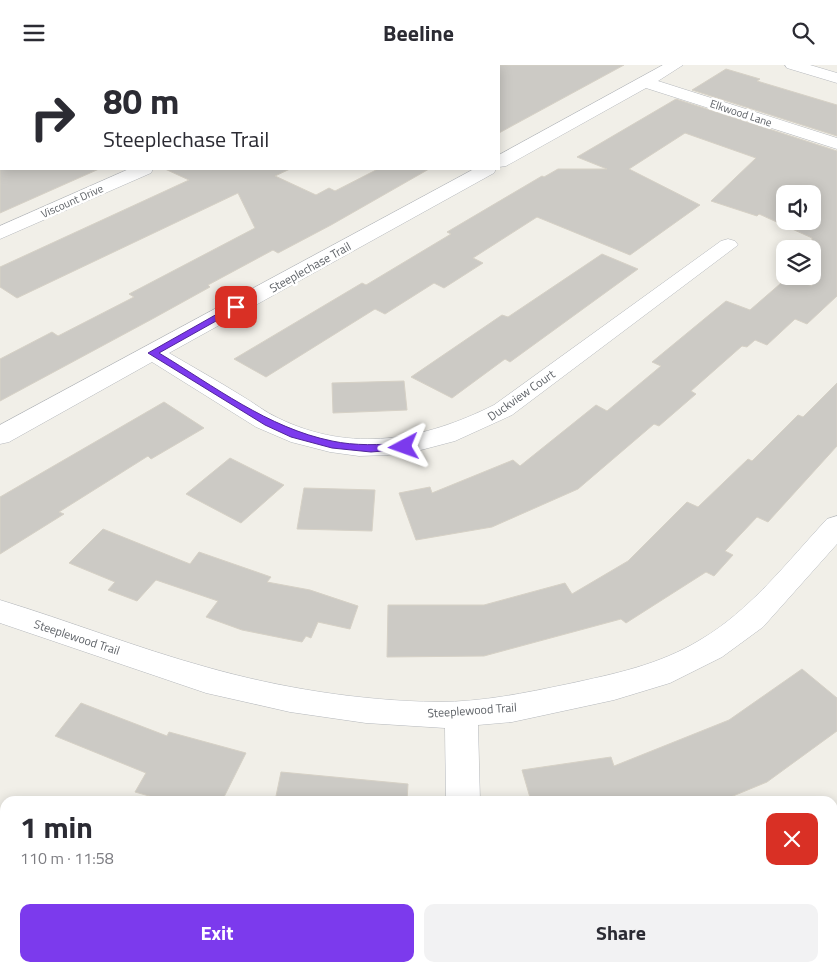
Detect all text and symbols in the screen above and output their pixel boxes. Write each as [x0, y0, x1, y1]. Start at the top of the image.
text: Beeline [383, 16, 454, 50]
icon: menu [20, 19, 48, 47]
icon: search [789, 19, 817, 47]
text: 80 m [103, 74, 179, 128]
icon: right [20, 85, 85, 150]
street label: Elkwood Lane [708, 95, 774, 131]
text: Steeplechase Trail [103, 122, 269, 156]
street label: Viscount Drive [38, 180, 106, 222]
map controls [776, 185, 821, 285]
button: sound [776, 185, 821, 230]
street label: Steeplechase Trail [266, 237, 354, 297]
button: layers [776, 240, 821, 285]
pin [215, 286, 257, 328]
icon: arrive [222, 293, 250, 321]
street label: Duckview Court [483, 364, 559, 425]
position arrow [377, 420, 429, 472]
street label: Steeplewood Trail [32, 614, 122, 660]
street label: Steeplewood Trail [427, 697, 517, 723]
text: 1 min [20, 804, 93, 850]
button: close [766, 813, 818, 865]
text: 110 m · 11:58 [20, 846, 114, 870]
button: Exit [20, 904, 414, 962]
button: Share [424, 904, 818, 962]

